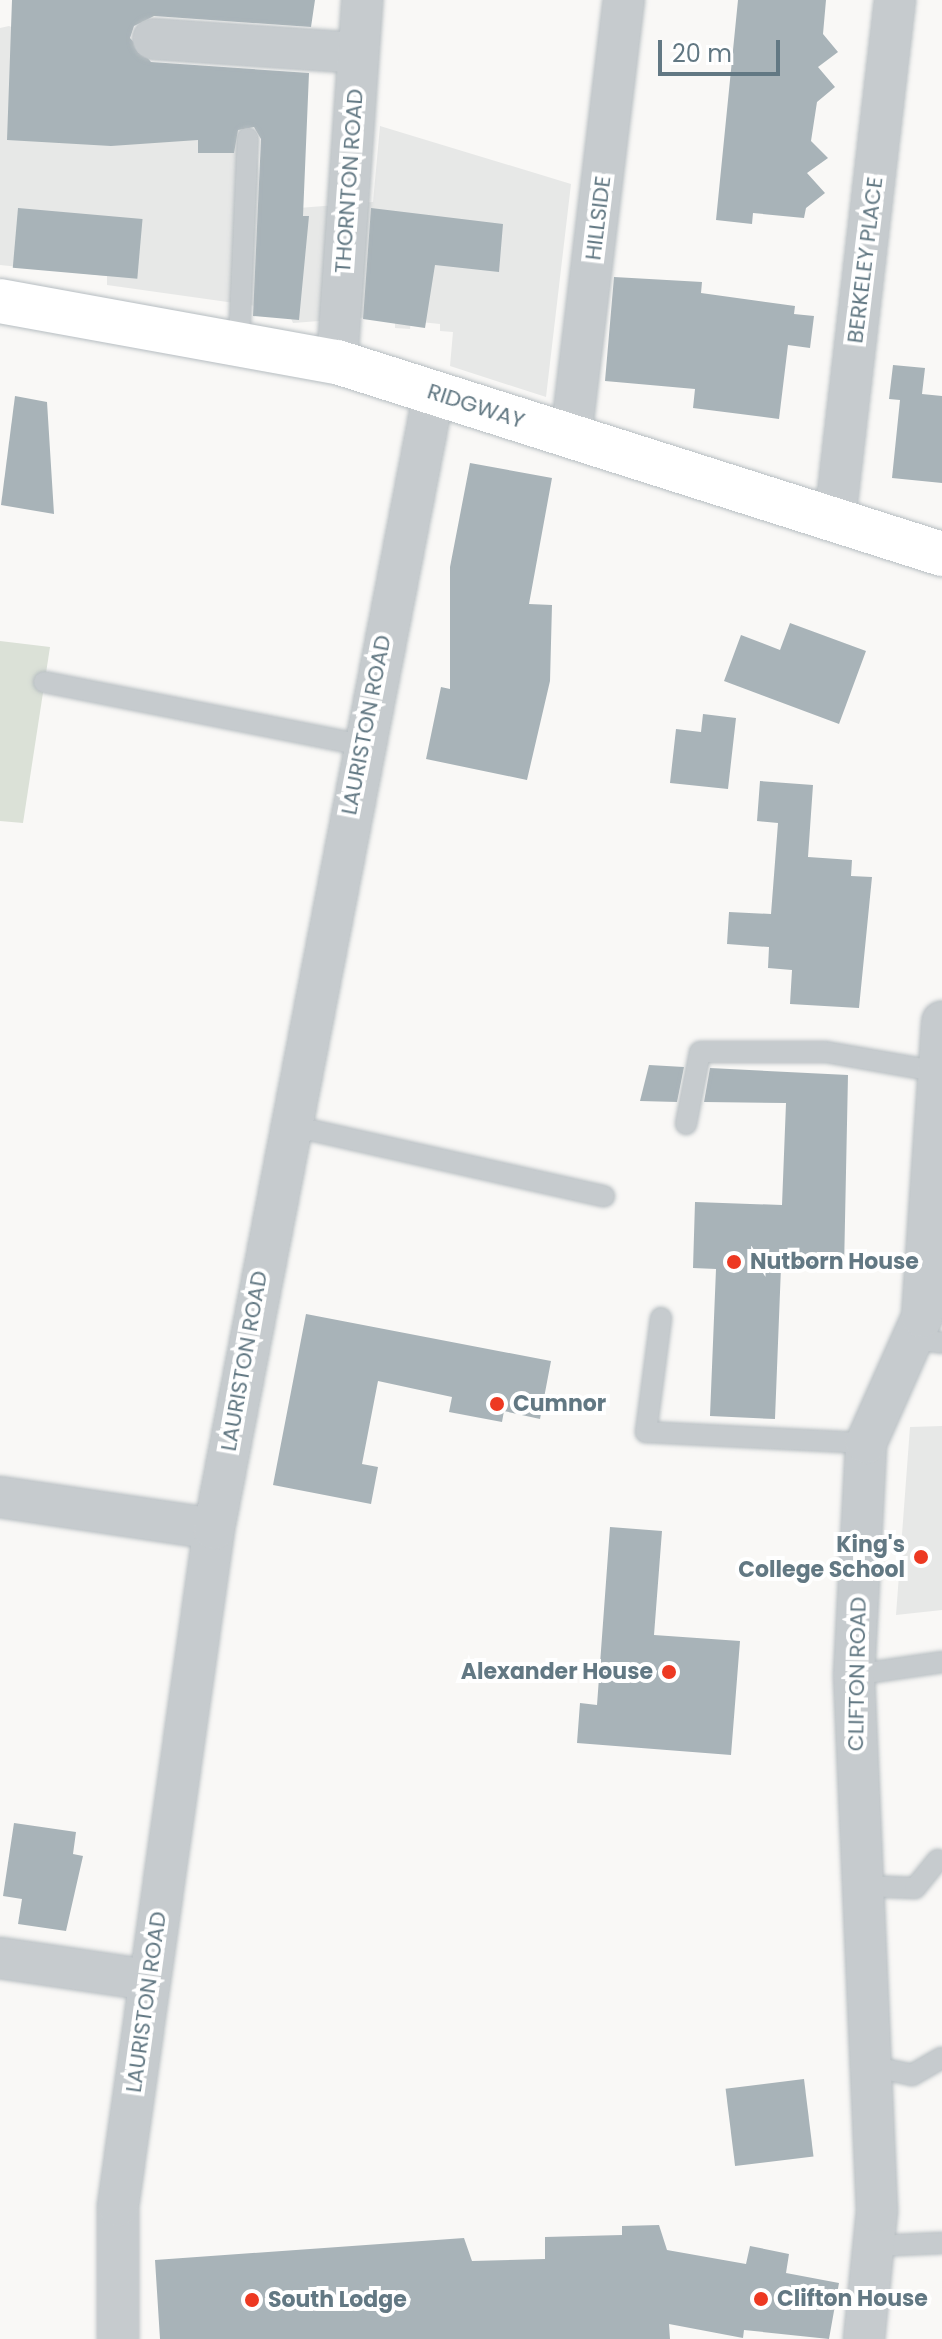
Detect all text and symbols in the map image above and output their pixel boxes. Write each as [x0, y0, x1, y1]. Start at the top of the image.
scale bar [662, 24, 784, 74]
text: 20 m [672, 37, 732, 70]
street label: THORNTON ROAD [329, 88, 369, 274]
street label: HILLSIDE [580, 174, 616, 262]
street label: BERKELEY PLACE [842, 175, 888, 345]
street label: RIDGWAY [424, 378, 528, 434]
street label: LAURISTON ROAD [336, 633, 396, 817]
place label: Nutborn House [750, 1249, 919, 1275]
marker: Nutborn House [725, 1253, 743, 1271]
street label: LAURISTON ROAD [215, 1269, 273, 1453]
place label: Cumnor [513, 1391, 606, 1417]
marker: Cumnor [488, 1395, 506, 1413]
place label: King's College School [738, 1531, 905, 1582]
marker: King's College School [912, 1548, 930, 1566]
street label: CLIFTON ROAD [842, 1596, 872, 1752]
place label: Alexander House [461, 1659, 653, 1685]
marker: Alexander House [660, 1663, 678, 1681]
street label: LAURISTON ROAD [120, 1910, 172, 2094]
place label: Clifton House [777, 2286, 928, 2312]
place label: South Lodge [268, 2287, 407, 2313]
marker: Clifton House [752, 2290, 770, 2308]
marker: South Lodge [243, 2291, 261, 2309]

